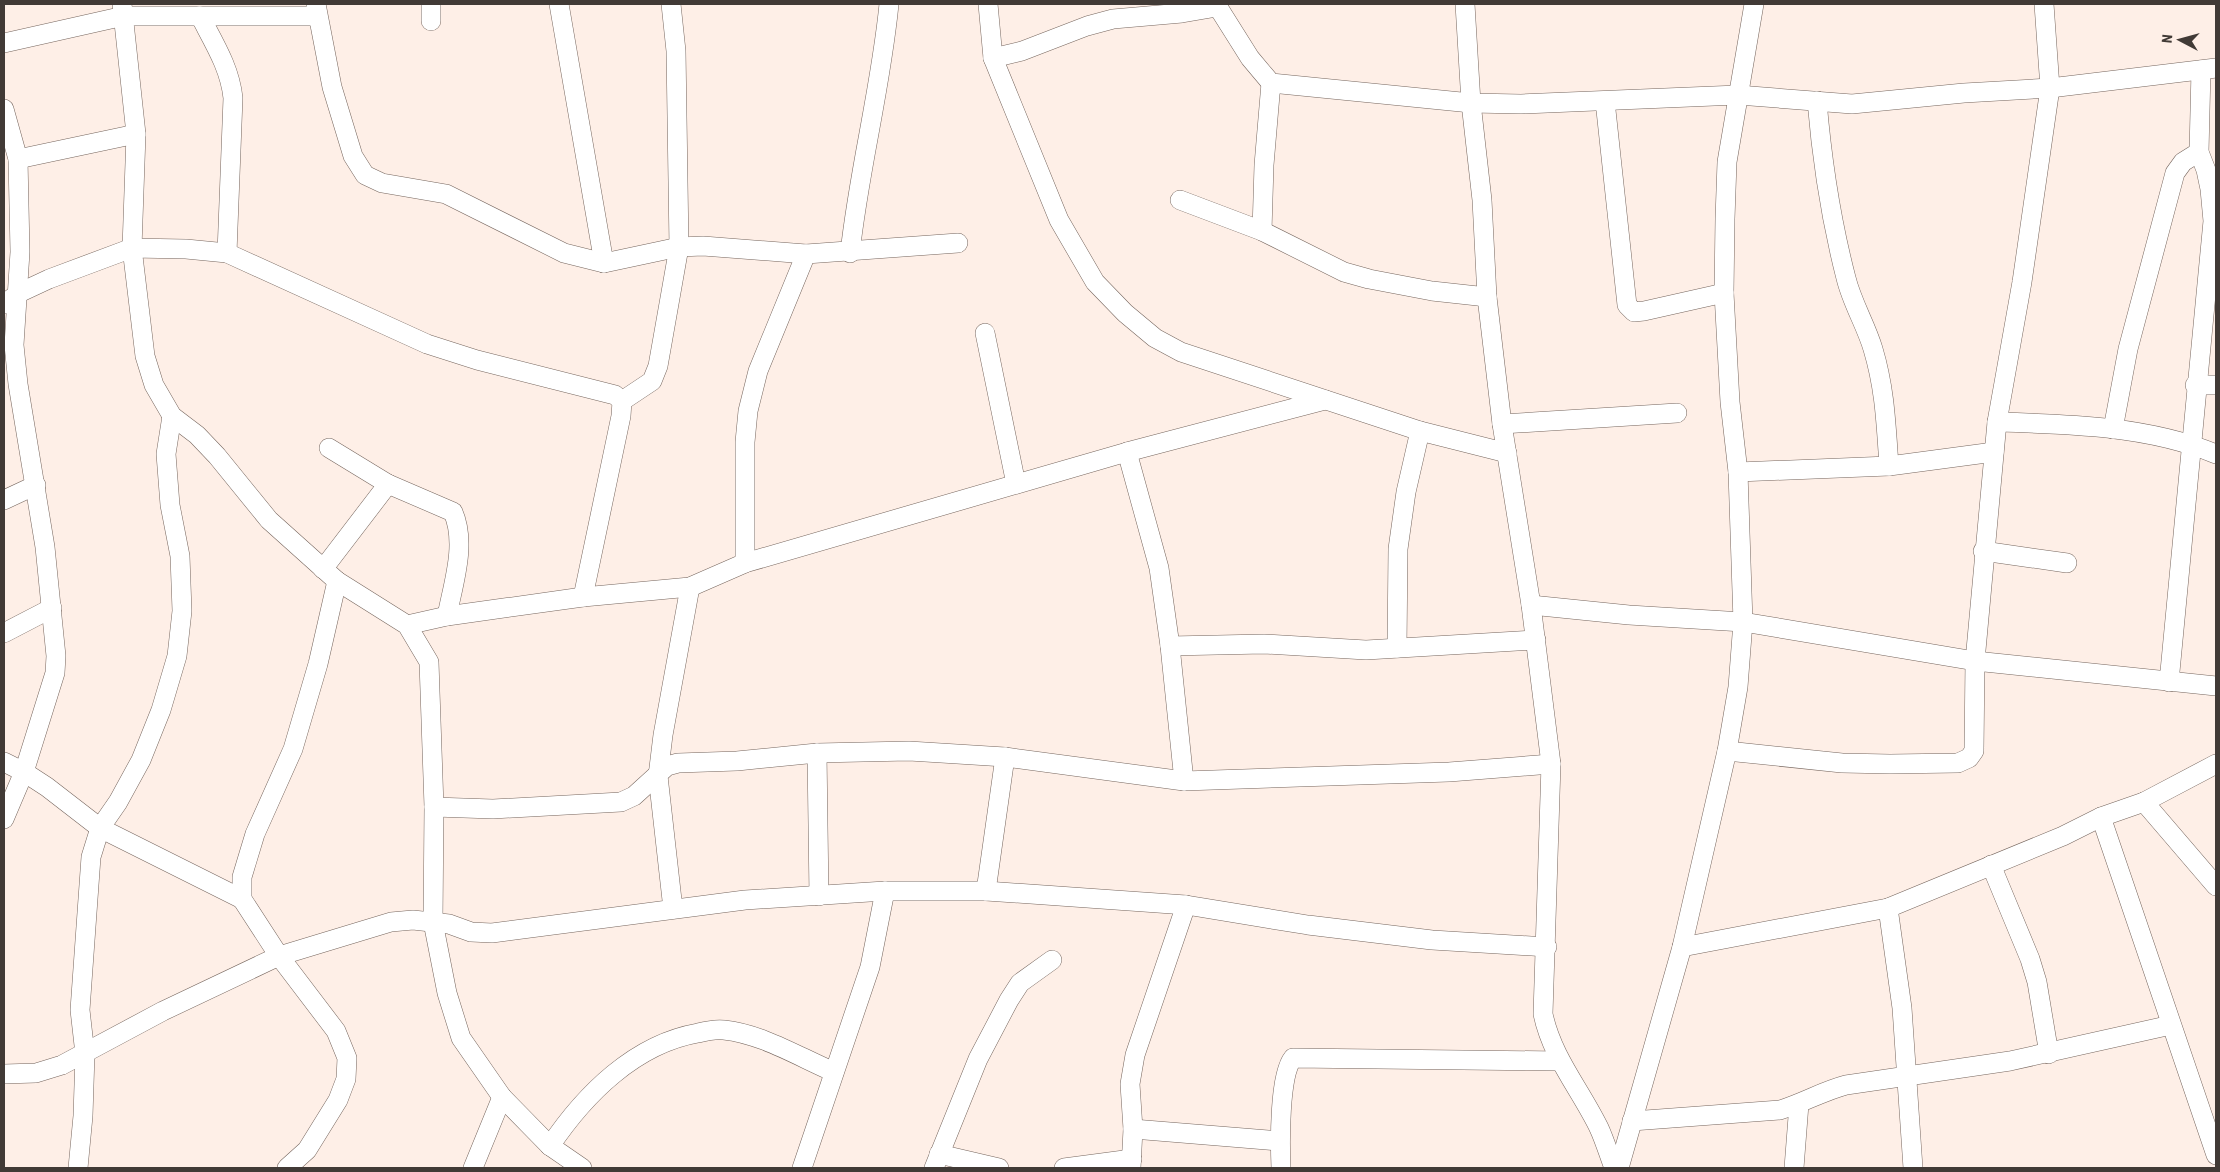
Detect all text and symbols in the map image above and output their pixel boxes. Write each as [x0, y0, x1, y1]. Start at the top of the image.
north arrow [2155, 15, 2205, 65]
text: N [2159, 34, 2175, 44]

